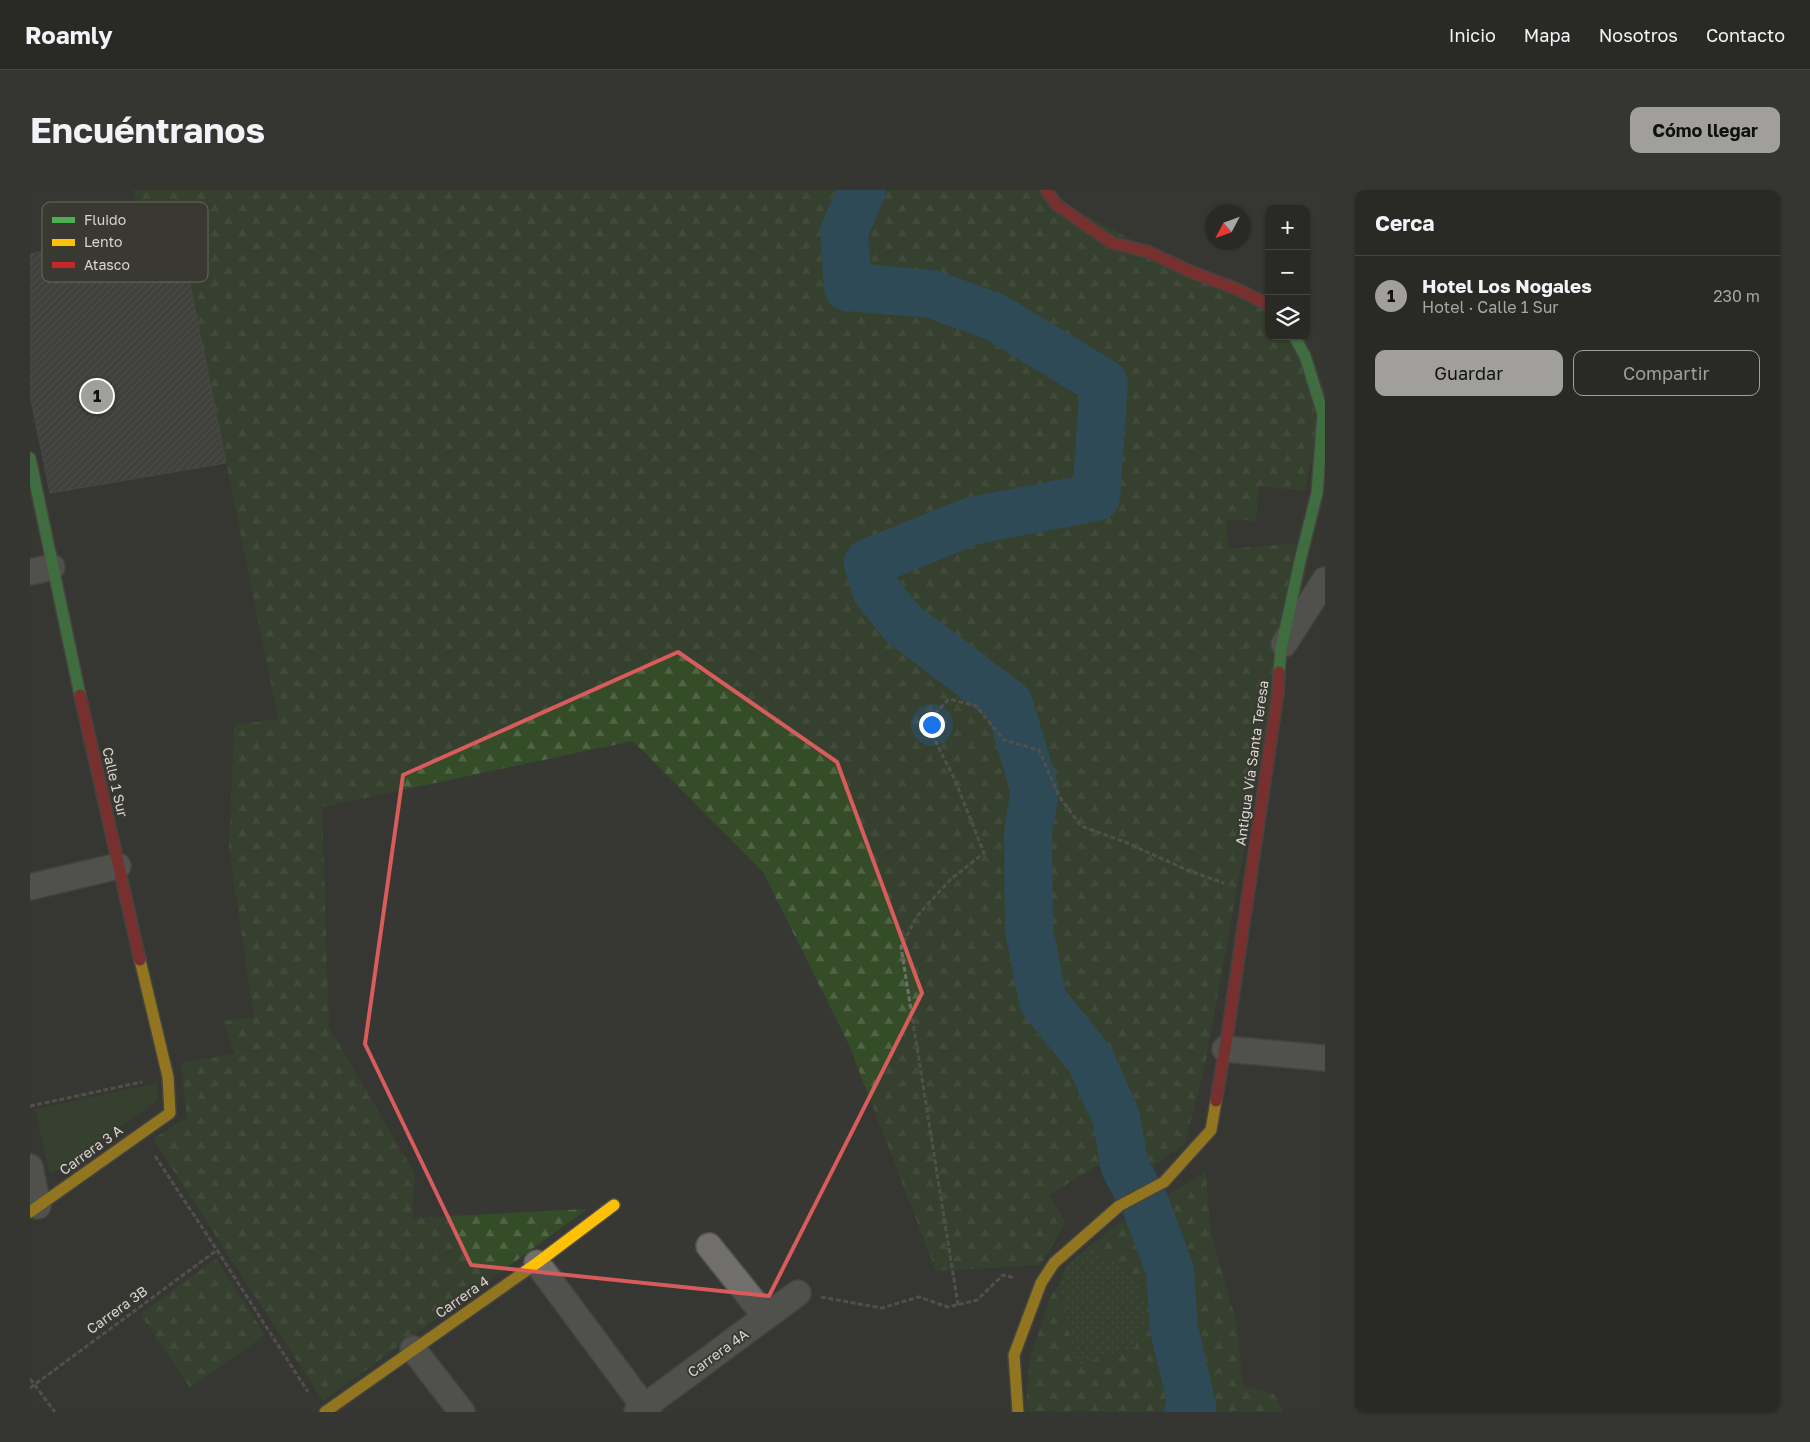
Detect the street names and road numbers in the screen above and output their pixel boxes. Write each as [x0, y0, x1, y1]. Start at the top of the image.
street label: Antigua Vía Santa Teresa [1231, 679, 1272, 847]
street label: Calle 1 Sur [99, 745, 132, 819]
street label: Carrera 3 A [56, 1121, 126, 1178]
street label: Carrera 4 [432, 1272, 492, 1321]
street label: Carrera 3B [83, 1282, 150, 1337]
street label: Carrera 4A [684, 1324, 752, 1380]

